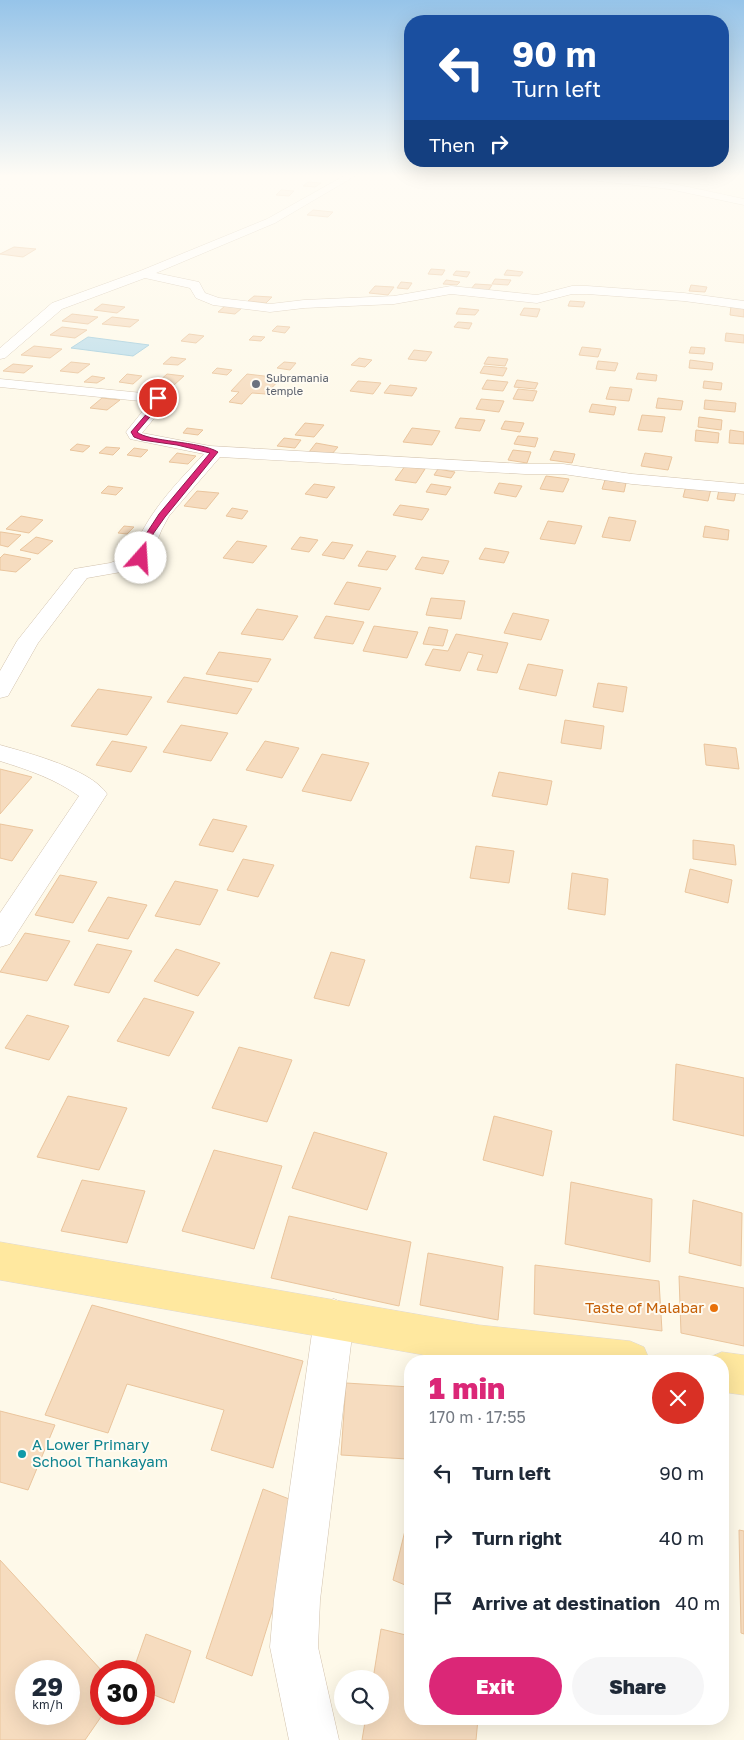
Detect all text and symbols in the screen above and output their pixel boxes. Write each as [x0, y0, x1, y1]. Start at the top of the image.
text: 90 m [512, 33, 596, 75]
icon: left [429, 35, 494, 100]
text: Turn left [512, 75, 601, 102]
icon: right [485, 130, 513, 158]
text: Then [429, 133, 475, 156]
place label: Subramania temple [266, 371, 329, 397]
pin [137, 377, 179, 419]
marker: Subramania temple [250, 378, 262, 390]
icon: arrive [144, 384, 172, 412]
position arrow [114, 531, 166, 583]
place label: Taste of Malabar [585, 1298, 704, 1316]
marker: Taste of Malabar [708, 1302, 720, 1314]
text: 1 min [429, 1370, 505, 1406]
button: close [652, 1372, 704, 1424]
text: 170 m · 17:55 [429, 1407, 526, 1427]
place label: A Lower Primary School Thankayam [32, 1435, 168, 1470]
marker: A Lower Primary School Thankayam [16, 1448, 28, 1460]
icon: left [429, 1459, 457, 1487]
text: Turn left [472, 1461, 551, 1484]
text: 90 m [659, 1461, 704, 1484]
icon: right [429, 1524, 457, 1552]
text: Turn right [472, 1526, 562, 1549]
text: 40 m [659, 1526, 704, 1549]
icon: arrive [429, 1589, 457, 1617]
text: Arrive at destination [472, 1591, 660, 1614]
text: 40 m [675, 1591, 720, 1614]
button: Exit [429, 1657, 562, 1715]
button: Share [572, 1657, 704, 1715]
speed limit sign: 30 [90, 1660, 155, 1725]
map controls [334, 1670, 389, 1725]
button: search [334, 1670, 389, 1725]
text: 29 [32, 1671, 63, 1702]
text: km/h [32, 1697, 63, 1712]

